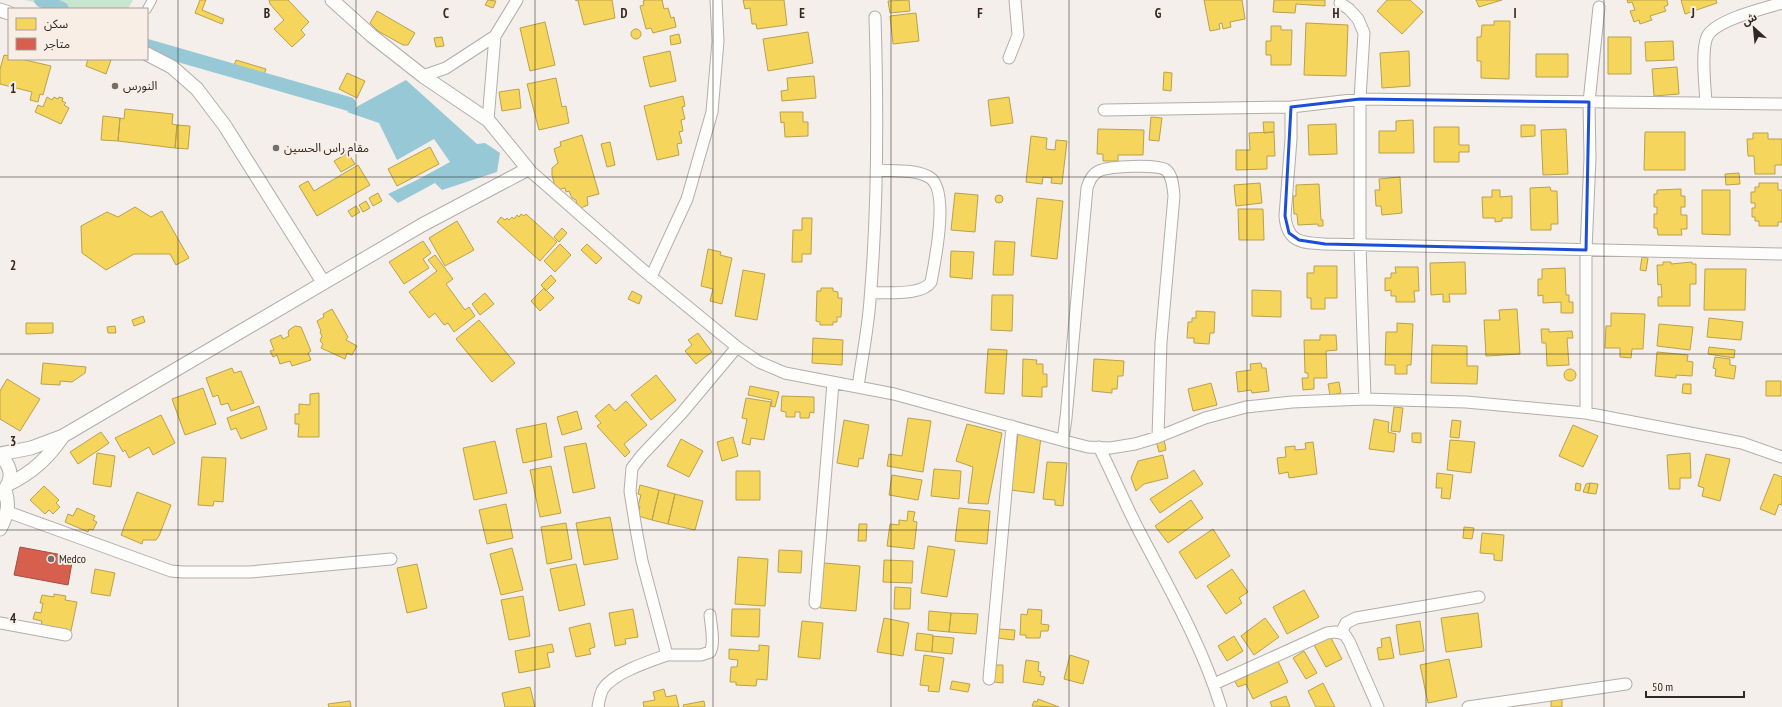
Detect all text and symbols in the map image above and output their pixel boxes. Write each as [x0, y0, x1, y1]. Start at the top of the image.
text: B [264, 5, 270, 22]
text: C [443, 5, 449, 22]
text: D [621, 5, 628, 22]
text: E [799, 5, 805, 22]
text: F [977, 5, 983, 22]
text: G [1155, 5, 1162, 22]
text: H [1333, 5, 1340, 22]
text: I [1513, 5, 1517, 22]
text: J [1690, 5, 1695, 22]
legend [8, 8, 148, 60]
north arrow [1734, 8, 1774, 48]
text: ش [1740, 9, 1759, 29]
text: سكن [44, 16, 68, 31]
text: متاجر [43, 36, 70, 51]
place label: النورس [123, 78, 157, 93]
text: 1 [10, 80, 16, 97]
marker: النورس [110, 81, 120, 91]
place label: مقام راس الحسين [284, 140, 369, 157]
marker: مقام راس الحسين [271, 143, 281, 153]
text: 2 [10, 257, 16, 274]
text: 3 [10, 433, 16, 450]
place label: Medco [59, 551, 86, 566]
marker: Medco [46, 554, 56, 564]
text: 4 [10, 610, 17, 627]
scale bar [1646, 673, 1744, 699]
text: 50 m [1652, 679, 1673, 694]

